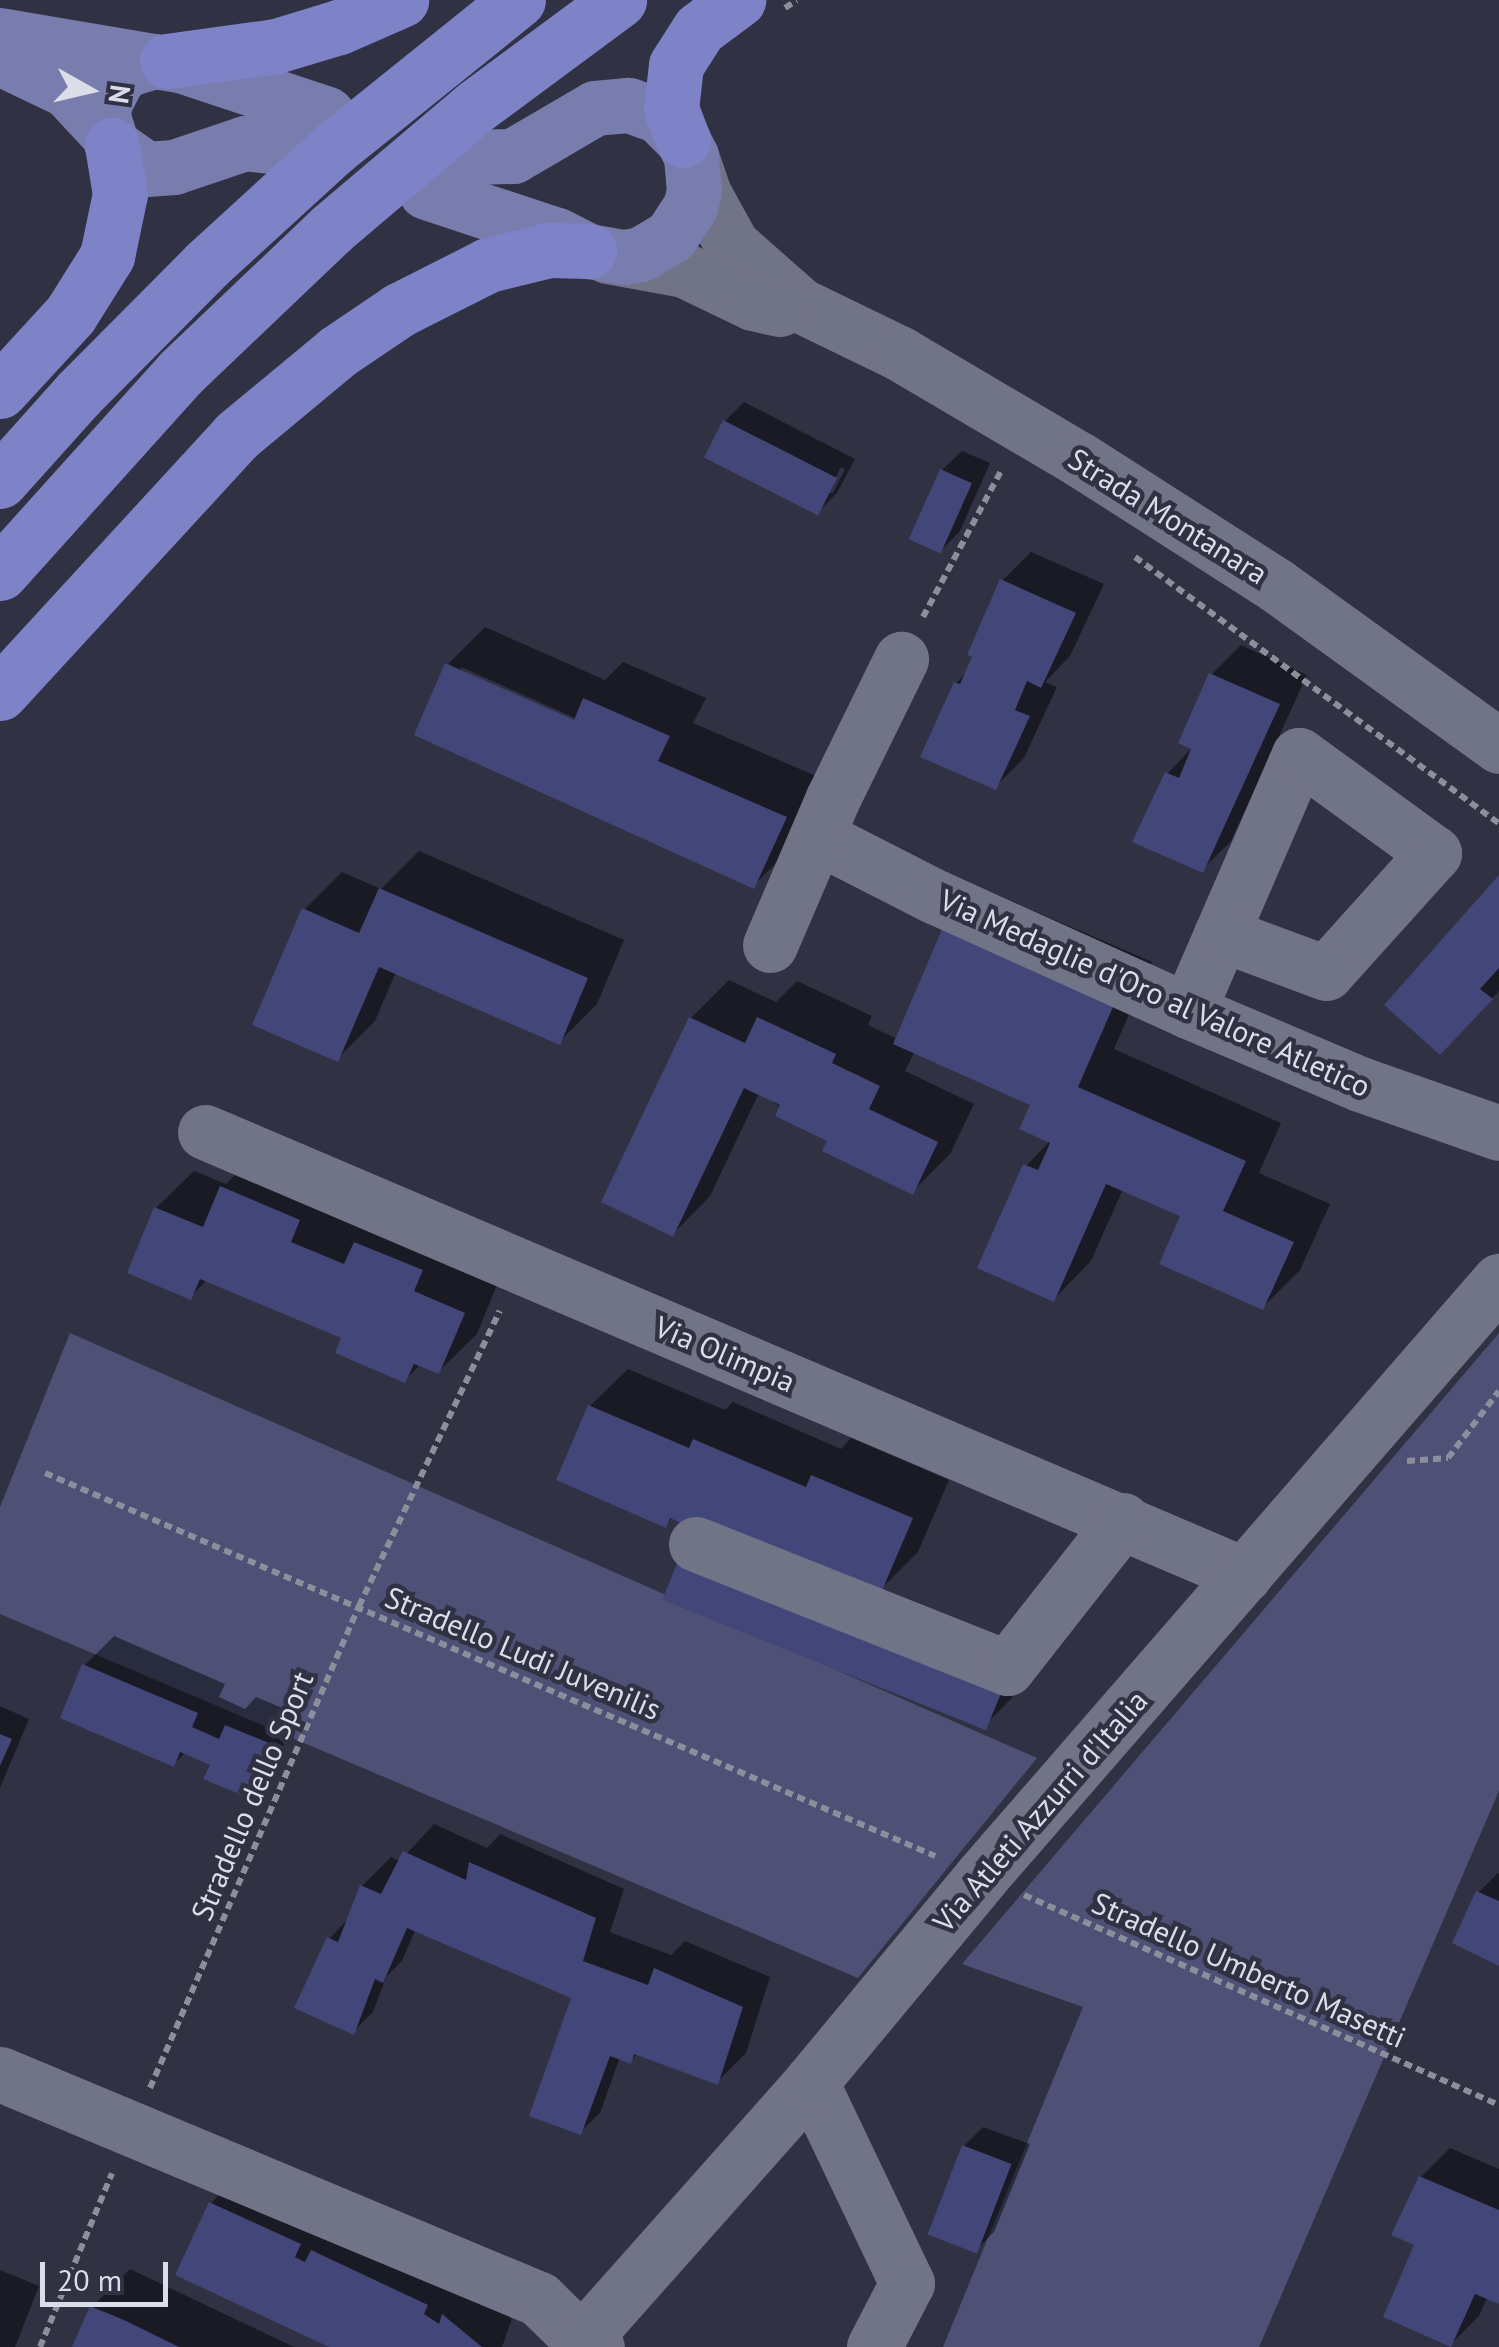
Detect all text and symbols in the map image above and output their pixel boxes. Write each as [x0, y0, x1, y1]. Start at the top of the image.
north arrow [40, 40, 140, 140]
text: N [101, 83, 140, 106]
street label: Strada Montanara [1062, 440, 1274, 592]
street label: Via Medaglie d'Oro al Valore Atletico [933, 881, 1377, 1105]
street label: Via Olimpia [649, 1308, 801, 1400]
street label: Stradello Ludi Juvenilis [380, 1579, 666, 1727]
street label: Stradello dello Sport [183, 1666, 321, 1926]
street label: Via Atleti Azzurri d'Italia [925, 1682, 1155, 1940]
street label: Stradello Umberto Masetti [1087, 1885, 1411, 2055]
scale bar [45, 2242, 172, 2304]
text: 20 m [57, 2260, 122, 2299]

